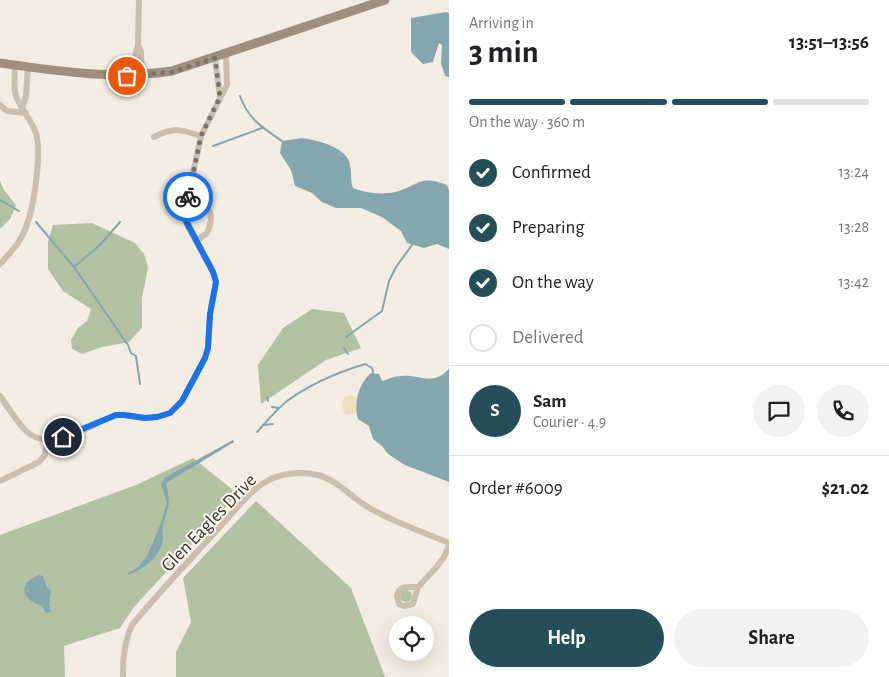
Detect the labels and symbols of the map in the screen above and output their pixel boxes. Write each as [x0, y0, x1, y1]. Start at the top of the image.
pin [106, 55, 148, 97]
courier [163, 172, 213, 222]
pin [42, 416, 84, 458]
street label: Glen Eagles Drive [158, 471, 260, 576]

